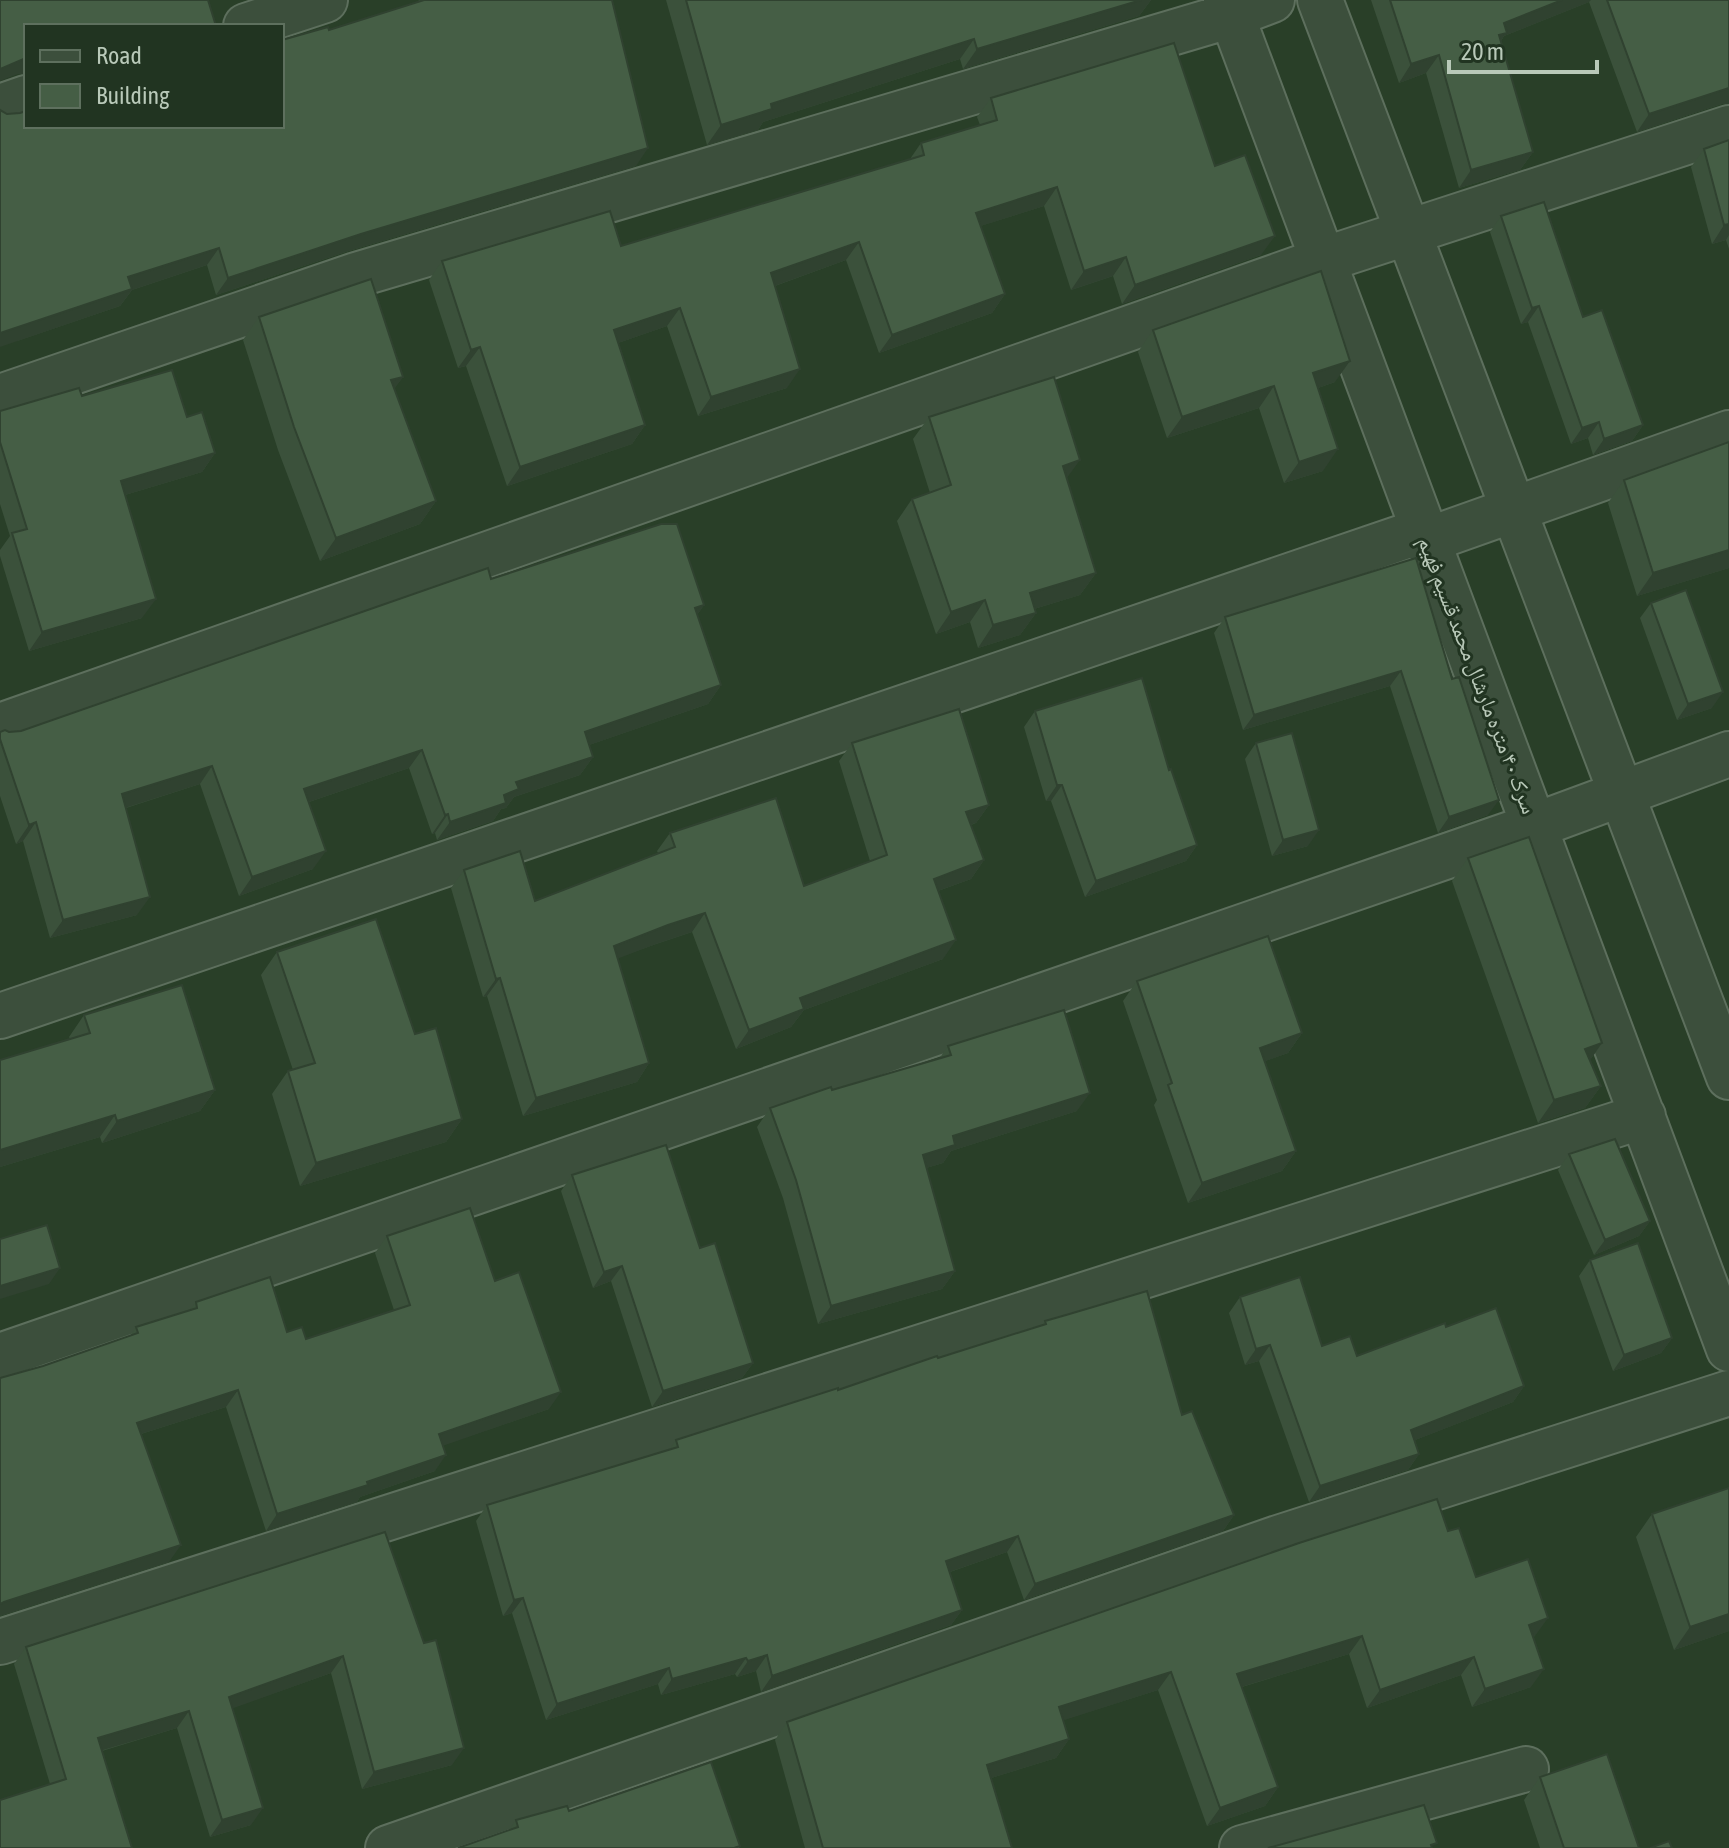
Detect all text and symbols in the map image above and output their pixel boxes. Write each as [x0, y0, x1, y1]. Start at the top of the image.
legend [24, 24, 284, 128]
scale bar [1449, 24, 1597, 74]
text: 20 m [1461, 38, 1504, 65]
text: Road [96, 42, 142, 69]
text: Building [96, 82, 170, 109]
street label: سرک ۴۰ متره مارشال محمد قسیم فهیم [1411, 533, 1543, 818]

